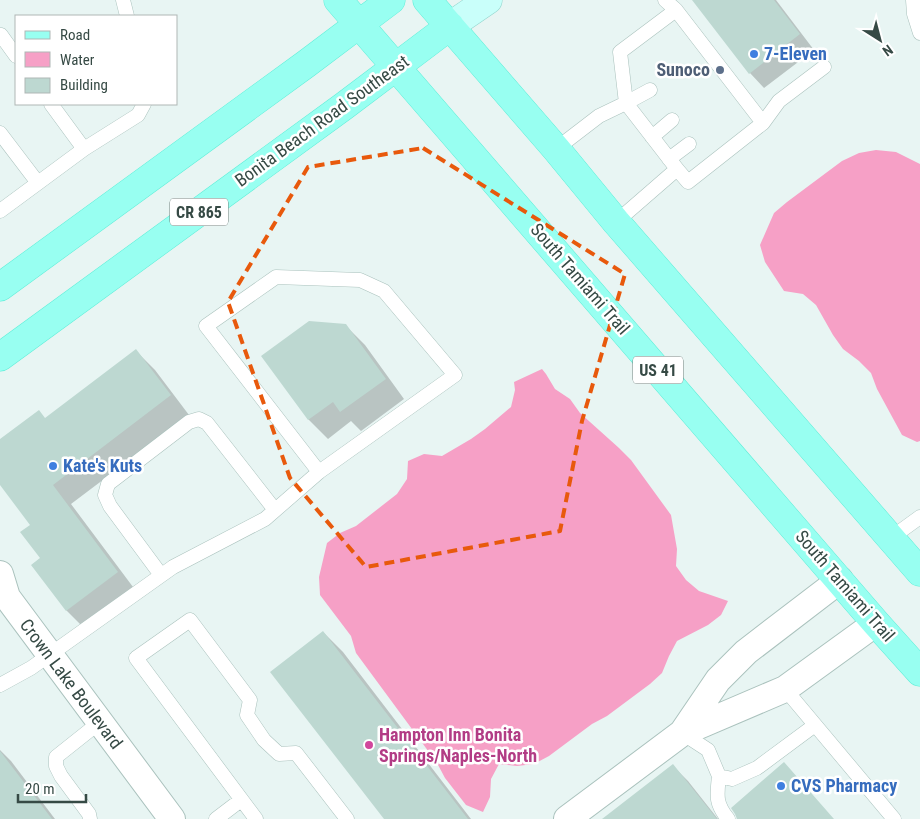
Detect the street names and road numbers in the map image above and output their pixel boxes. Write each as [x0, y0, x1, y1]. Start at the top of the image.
street label: Bonita Beach Road Southeast [231, 50, 413, 191]
road number: CR 865 [170, 198, 228, 226]
street label: South Tamiami Trail [526, 219, 634, 339]
road number: US 41 [633, 356, 683, 384]
street label: South Tamiami Trail [791, 526, 899, 646]
street label: Crown Lake Boulevard [16, 615, 127, 753]

